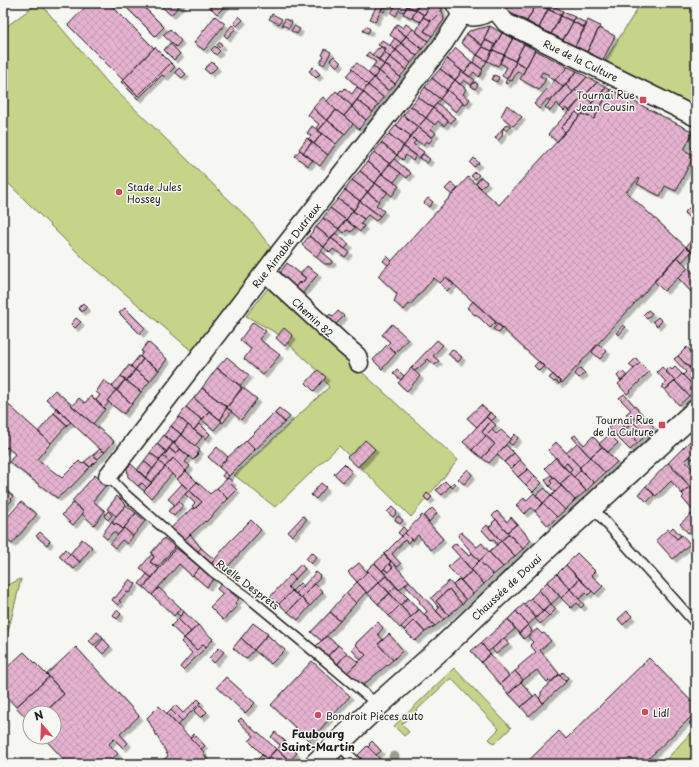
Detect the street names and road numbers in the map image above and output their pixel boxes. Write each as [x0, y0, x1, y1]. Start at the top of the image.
street label: Rue de la Culture [541, 35, 621, 85]
street label: Rue Aimable Dutrieux [248, 199, 324, 291]
street label: Chemin 82 [289, 294, 337, 340]
street label: Chaussée de Douai [468, 550, 544, 623]
street label: Ruelle Desprets [213, 555, 283, 613]

